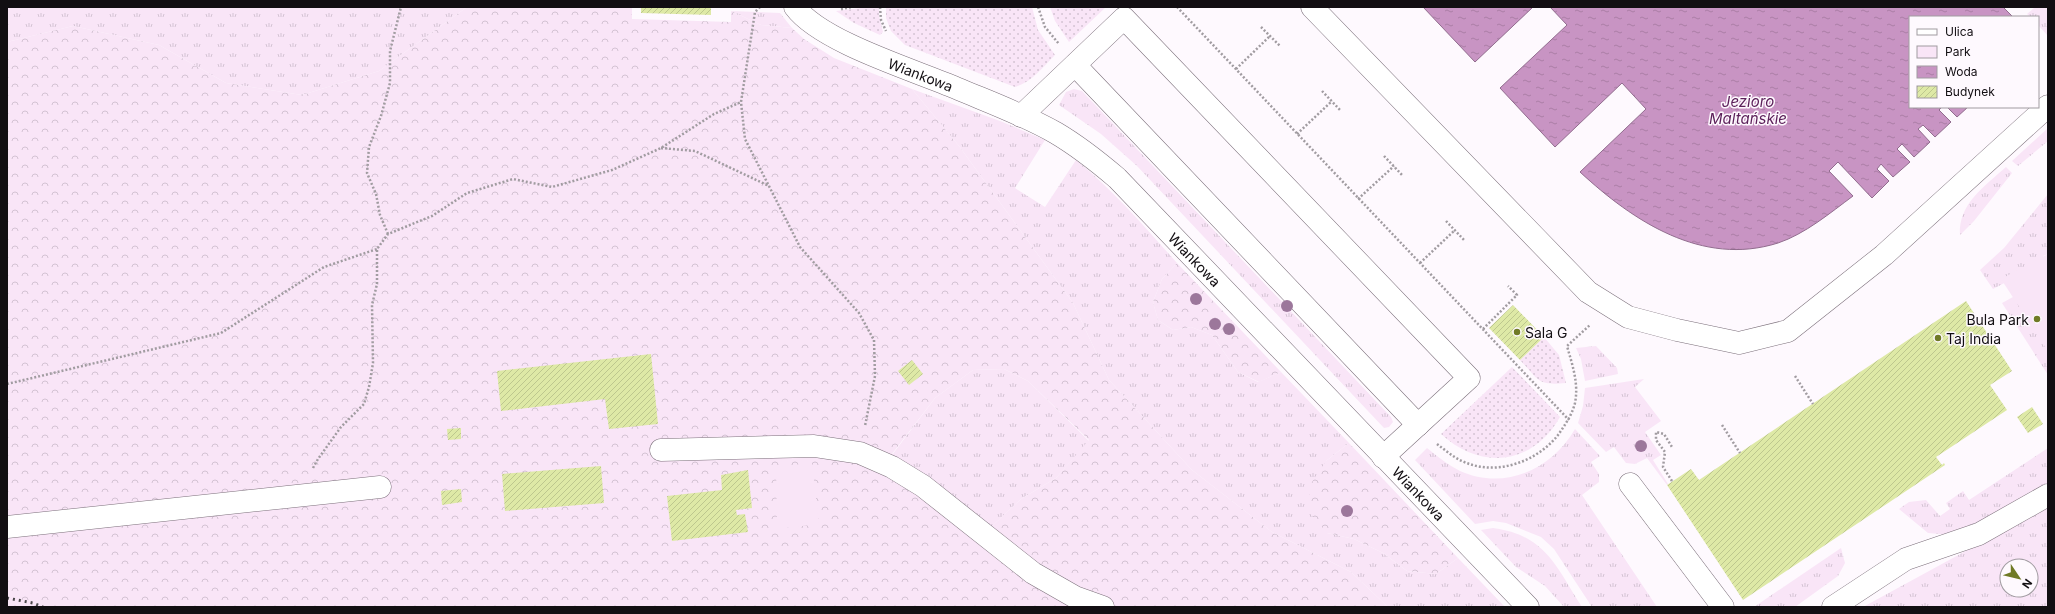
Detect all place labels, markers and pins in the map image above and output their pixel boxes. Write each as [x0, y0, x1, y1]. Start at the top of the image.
place label: Bula Park [1966, 311, 2029, 328]
marker: Bula Park [2032, 314, 2042, 324]
place label: Sala G [1525, 324, 1567, 341]
marker: Sala G [1512, 327, 1522, 337]
place label: Taj India [1946, 330, 2001, 347]
marker: Taj India [1933, 333, 1943, 343]

